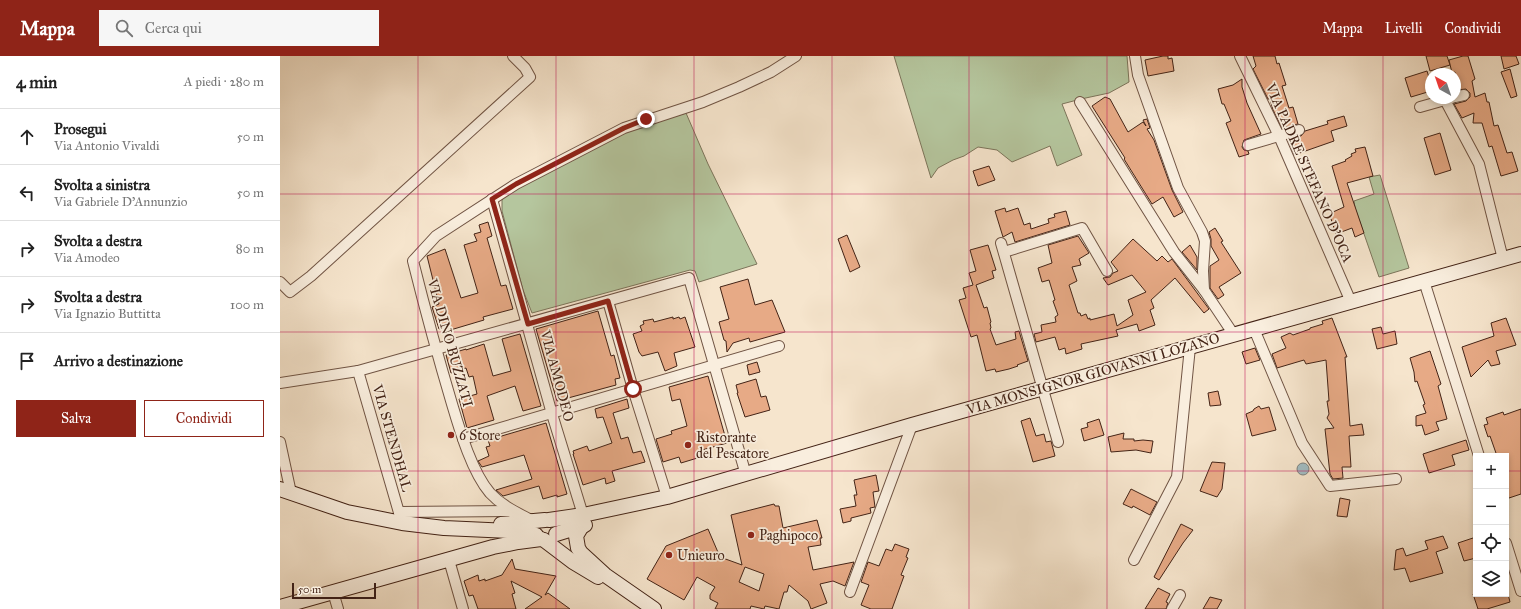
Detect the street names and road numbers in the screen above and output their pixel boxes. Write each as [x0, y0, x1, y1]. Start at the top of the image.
street label: VIA PADRE STEFANO D'OCA [1261, 80, 1356, 266]
street label: VIA DINO BUZZATI [423, 276, 476, 409]
street label: VIA AMODEO [536, 327, 577, 424]
street label: VIA MONSIGNOR GIOVANNI LOZANO [963, 330, 1222, 419]
street label: VIA STENDHAL [368, 382, 416, 494]

